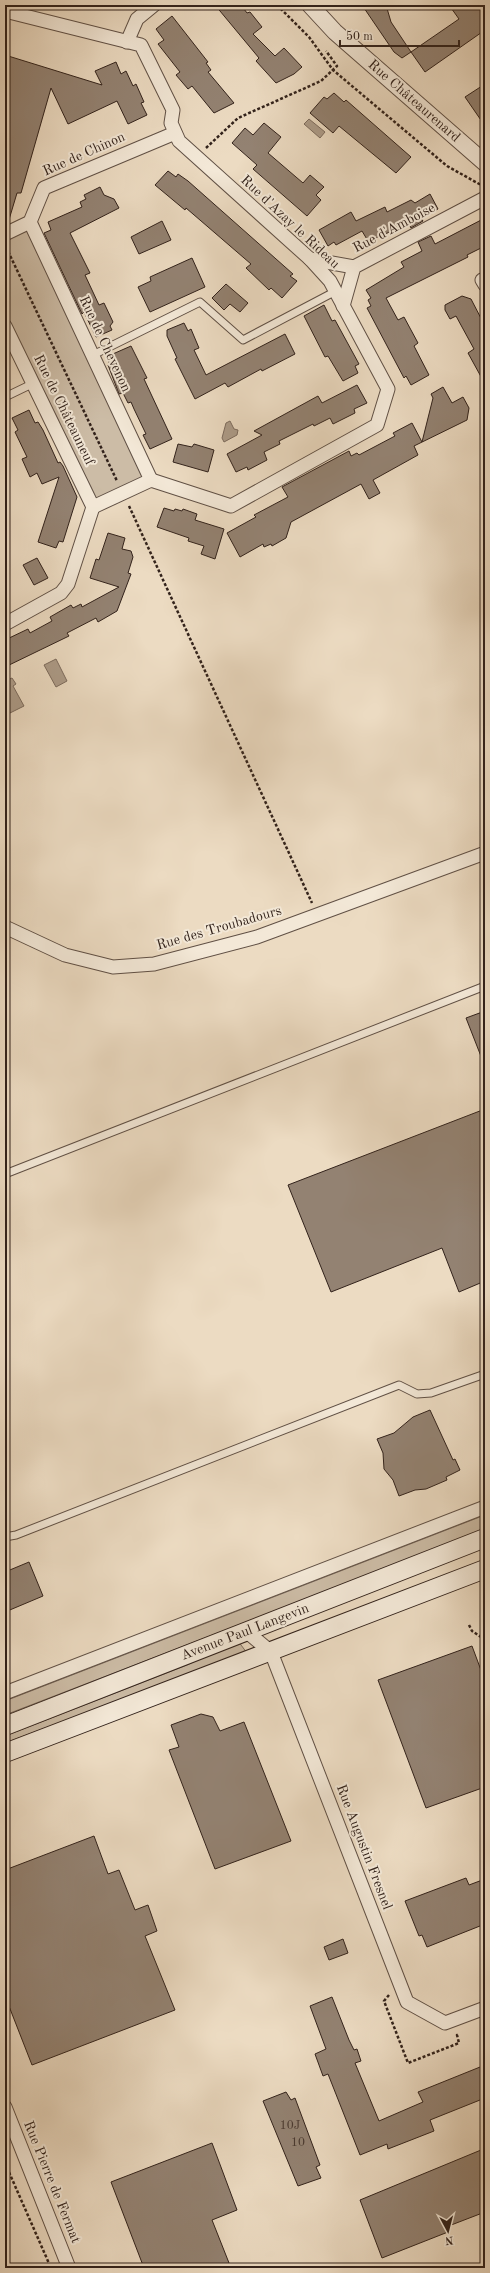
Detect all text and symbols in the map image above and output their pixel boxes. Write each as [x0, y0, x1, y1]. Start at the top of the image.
scale bar [340, 22, 459, 48]
text: 50 m [346, 30, 373, 43]
street label: Rue Châteaurenard [365, 57, 463, 145]
street label: Rue de Chinon [41, 129, 128, 178]
street label: Rue d'Azay le Rideau [238, 173, 343, 272]
street label: Rue d'Amboise [351, 201, 437, 255]
street label: Rue de Chevenon [77, 294, 134, 395]
street label: Rue de Châteauneuf [31, 352, 97, 469]
street label: Rue des Troubadours [155, 903, 283, 953]
street label: Avenue Paul Langevin [179, 1601, 311, 1663]
street label: Rue Augustin Fresnel [334, 1782, 394, 1912]
street label: Rue Pierre de Fermat [21, 2119, 83, 2245]
house number: 10J [280, 2120, 301, 2132]
house number: 10 [291, 2137, 305, 2149]
north arrow [428, 2211, 468, 2251]
text: N [444, 2233, 454, 2245]

